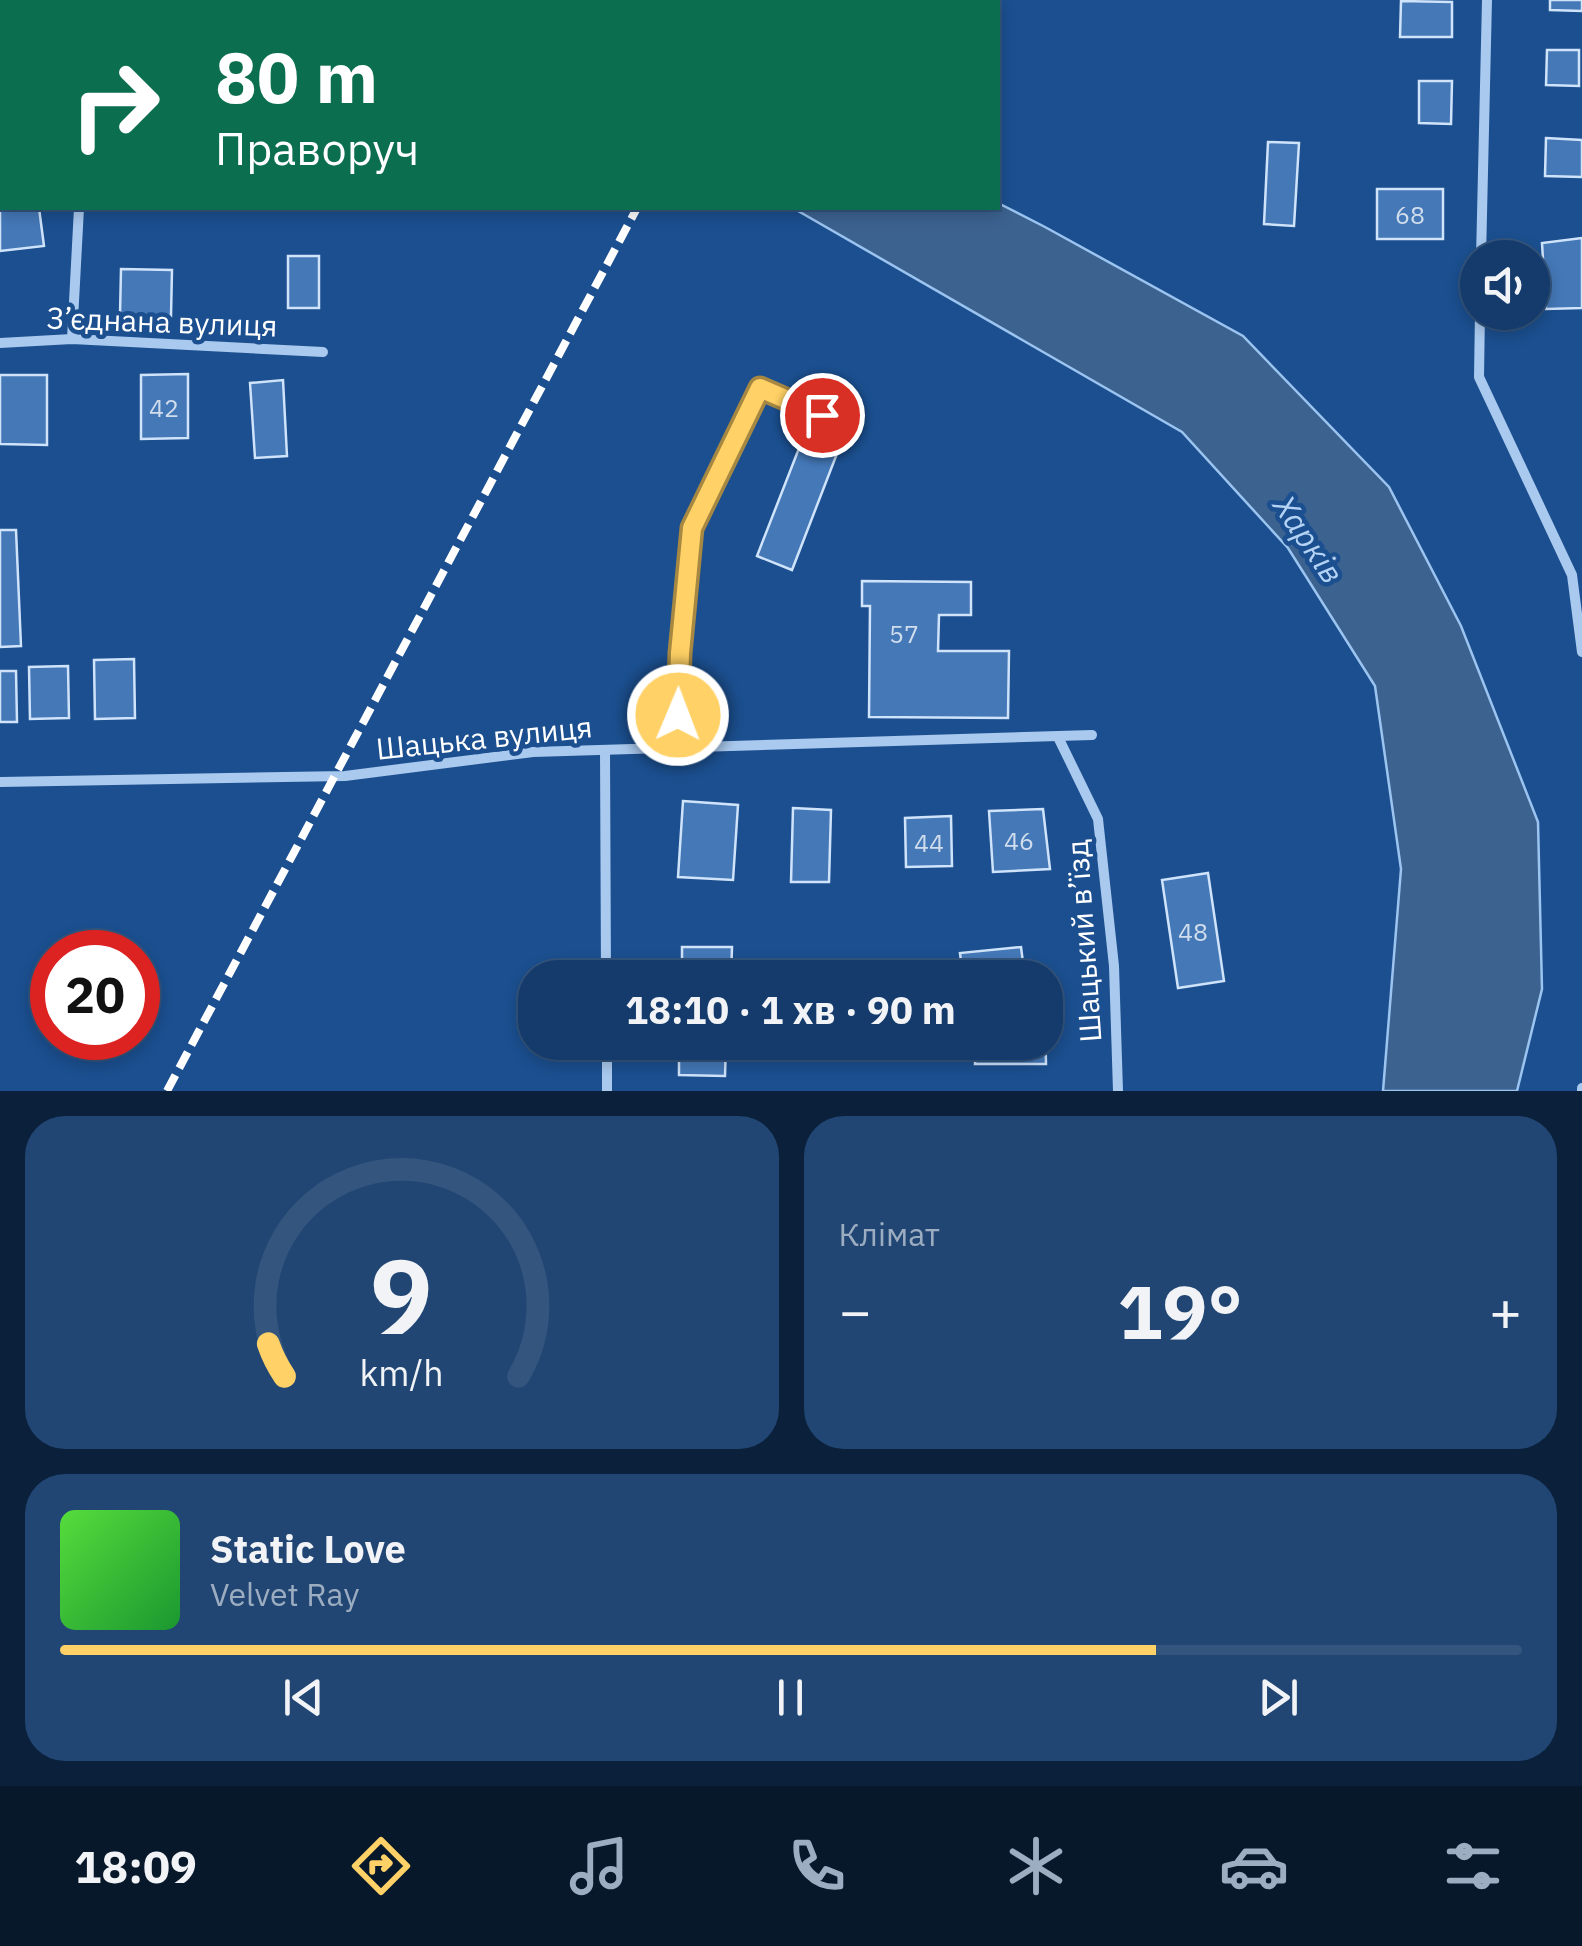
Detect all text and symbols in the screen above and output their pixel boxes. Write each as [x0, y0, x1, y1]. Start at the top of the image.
text: 80 m [215, 31, 378, 122]
icon: right [50, 40, 180, 170]
text: Праворуч [215, 119, 419, 177]
house number: 68 [1395, 198, 1425, 231]
map controls [1460, 240, 1550, 330]
button: sound [1460, 240, 1550, 330]
street label: З’єднана вулиця [46, 297, 278, 345]
pin [780, 373, 865, 458]
icon: arrive [795, 388, 850, 443]
house number: 42 [149, 391, 179, 424]
water label: Харків [1264, 486, 1354, 591]
house number: 57 [889, 617, 919, 650]
position arrow [626, 663, 730, 767]
street label: Шацька вулиця [374, 706, 594, 768]
house number: 46 [1004, 824, 1034, 857]
house number: 44 [914, 826, 944, 859]
street label: Шацький в’їзд [1056, 838, 1110, 1044]
house number: 48 [1178, 915, 1208, 948]
speed limit sign: 20 [30, 930, 160, 1060]
text: 18:10 · 1 хв · 90 m [625, 985, 956, 1034]
text: Клімат [839, 1213, 940, 1255]
text: 9 [371, 1227, 433, 1363]
text: 19° [1118, 1262, 1243, 1360]
text: − [839, 1275, 872, 1346]
text: + [1489, 1275, 1522, 1346]
text: km/h [360, 1349, 444, 1396]
text: Static Love [210, 1524, 406, 1573]
text: Velvet Ray [210, 1573, 359, 1615]
icon: previous [276, 1670, 331, 1725]
icon: pause [763, 1670, 818, 1725]
icon: next [1251, 1670, 1306, 1725]
icon: directions [346, 1831, 416, 1901]
icon: music [564, 1831, 634, 1901]
icon: phone [782, 1831, 852, 1901]
icon: climate [1001, 1831, 1071, 1901]
icon: car [1219, 1831, 1289, 1901]
icon: filters [1438, 1831, 1508, 1901]
text: 18:09 [74, 1837, 197, 1895]

